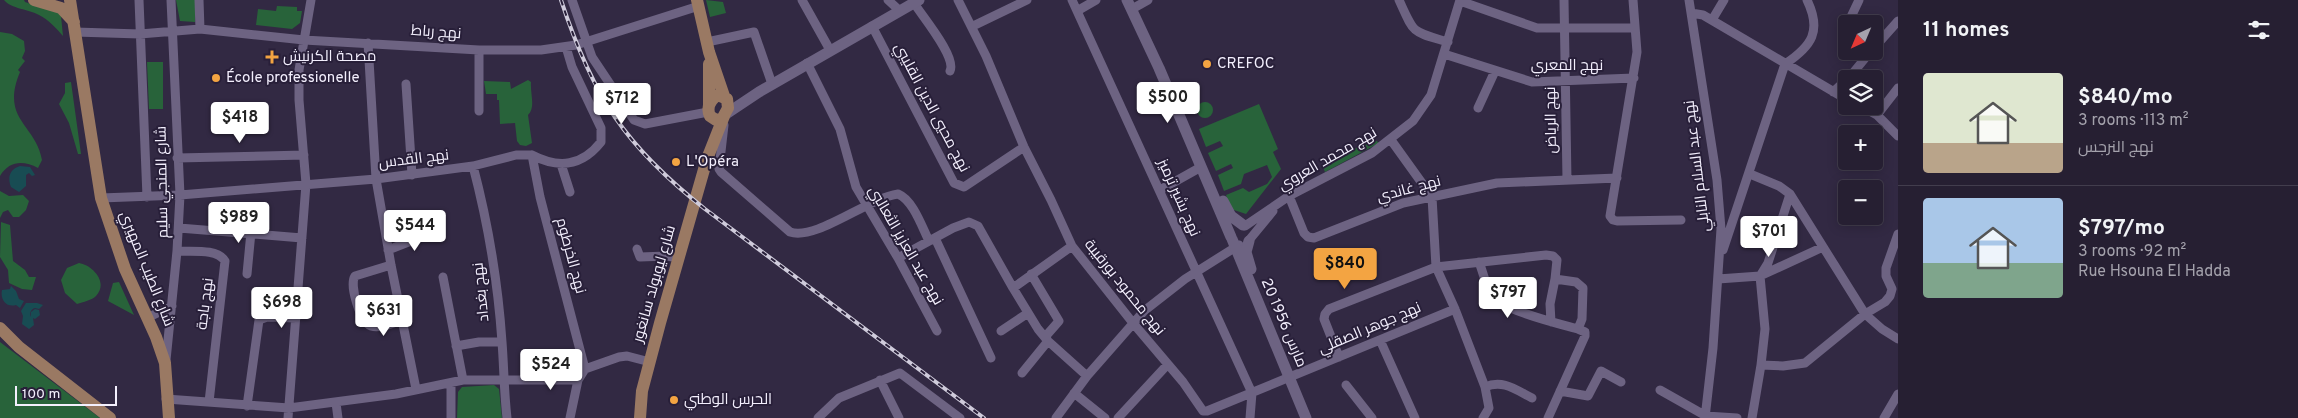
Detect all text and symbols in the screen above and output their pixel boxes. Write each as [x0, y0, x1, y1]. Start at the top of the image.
north arrow [1838, 15, 1882, 60]
map controls [1838, 15, 1883, 225]
icon: filters [2245, 16, 2273, 44]
text: 11 homes [1923, 17, 2010, 44]
street label: نهج رباط [410, 22, 462, 44]
street label: نهج محيي الدين القليبي [888, 40, 973, 176]
place label: مصحة الكرنيش [283, 48, 376, 67]
marker: مصحة الكرنيش [265, 50, 279, 64]
place label: CREFOC [1217, 55, 1275, 74]
street label: نهج المعري [1531, 57, 1603, 77]
marker: CREFOC [1201, 58, 1213, 70]
place label: École professionelle [226, 68, 359, 88]
button: layers [1838, 70, 1883, 115]
marker: École professionelle [210, 72, 222, 84]
pin: $712 [592, 82, 652, 125]
pin: $500 [1138, 82, 1198, 124]
text: $840/mo [2078, 84, 2173, 111]
street label: نهج الرياض [1542, 86, 1562, 154]
text: $500 [1148, 88, 1188, 108]
text: $712 [605, 89, 639, 109]
icon: home [1963, 93, 2023, 153]
street label: نهج عبد السلام النابلي [1680, 99, 1716, 233]
pin: $418 [210, 102, 270, 144]
text: $418 [222, 108, 258, 128]
text: 3 rooms · 113 m² [2078, 111, 2189, 131]
street label: نهج محمد العروي [1275, 124, 1381, 197]
button: + [1838, 125, 1883, 170]
street label: شارع المنجي سليم [153, 126, 174, 238]
text: نهج النرجس [2078, 138, 2154, 158]
street label: نهج القدس [378, 146, 450, 174]
place label: L'Opéra [686, 153, 739, 172]
street label: نهج بشير ترميز [1152, 155, 1204, 240]
marker: L'Opéra [670, 156, 682, 168]
street label: نهج غاندي [1375, 172, 1443, 209]
button: − [1838, 180, 1883, 225]
street label: نهج عبد العزيز الثعالبي [862, 183, 947, 309]
pin: $989 [209, 202, 269, 244]
text: $989 [219, 208, 259, 228]
street label: شارع الطيب المهيري [113, 209, 178, 330]
pin: $544 [385, 210, 445, 252]
text: $797/mo [2078, 215, 2165, 242]
text: $544 [395, 216, 435, 236]
street label: نهج الخرطوم [551, 216, 589, 296]
pin: $701 [1739, 216, 1799, 258]
icon: home [1963, 218, 2023, 278]
text: $701 [1751, 222, 1787, 242]
street label: شارع ليوبولد سانغور [629, 223, 681, 346]
street label: نهج محمود بورقيبة [1079, 236, 1169, 340]
text: 3 rooms · 92 m² [2078, 242, 2186, 262]
pin: $840 [1315, 248, 1375, 290]
text: $840 [1325, 254, 1365, 274]
street label: نهج بغداد [469, 261, 495, 323]
text: Rue Hsouna El Hadda [2078, 262, 2231, 282]
street label: 20 مارس 1956 [1256, 276, 1310, 370]
pin: $797 [1478, 276, 1538, 319]
street label: نهج باجة [193, 277, 219, 331]
text: $797 [1490, 283, 1526, 303]
pin: $698 [252, 286, 312, 329]
text: $698 [262, 293, 302, 313]
pin: $631 [354, 294, 414, 337]
street label: نهج جوهر الصقلي [1316, 299, 1425, 360]
text: $631 [366, 301, 402, 321]
pin: $524 [521, 348, 581, 391]
text: $524 [531, 355, 571, 375]
scale bar [15, 383, 118, 406]
text: 100 m [22, 386, 60, 403]
place label: الحرس الوطني [684, 391, 772, 411]
marker: الحرس الوطني [668, 394, 680, 406]

